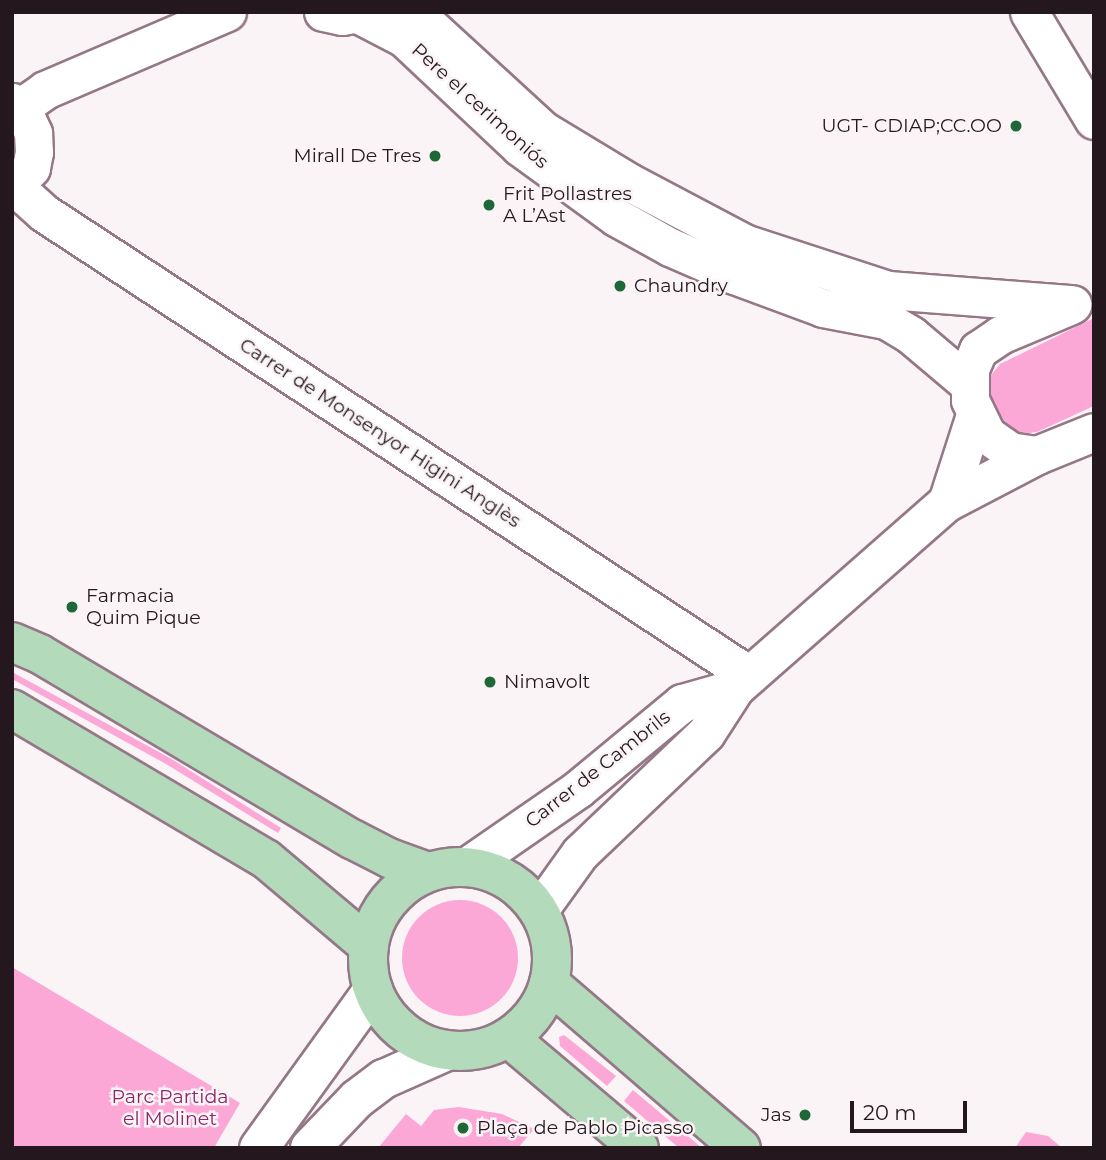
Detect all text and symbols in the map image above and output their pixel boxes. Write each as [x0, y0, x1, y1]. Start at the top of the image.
street label: Pere el cerimoniós [407, 39, 553, 173]
place label: UGT- CDIAP;CC.OO [821, 115, 1002, 137]
marker: UGT- CDIAP;CC.OO [1008, 118, 1024, 134]
place label: Mirall De Tres [294, 145, 421, 167]
marker: Mirall De Tres [427, 148, 443, 164]
place label: Frit Pollastres A L’Ast [503, 183, 632, 227]
marker: Frit Pollastres A L’Ast [481, 197, 497, 213]
place label: Chaundry [634, 275, 728, 297]
marker: Chaundry [612, 278, 628, 294]
street label: Carrer de Monsenyor Higini Anglès [235, 333, 525, 533]
place label: Farmacia Quim Pique [86, 585, 201, 629]
marker: Farmacia Quim Pique [64, 599, 80, 615]
place label: Nimavolt [504, 671, 590, 693]
marker: Nimavolt [482, 674, 498, 690]
street label: Carrer de Cambrils [521, 705, 675, 833]
park label: Parc Partida el Molinet [111, 1086, 229, 1130]
scale bar [854, 1086, 971, 1130]
text: 20 m [863, 1100, 917, 1125]
place label: Jas [761, 1104, 791, 1126]
marker: Jas [797, 1107, 813, 1123]
place label: Plaça de Pablo Picasso [477, 1117, 694, 1139]
marker: Plaça de Pablo Picasso [455, 1120, 471, 1136]

